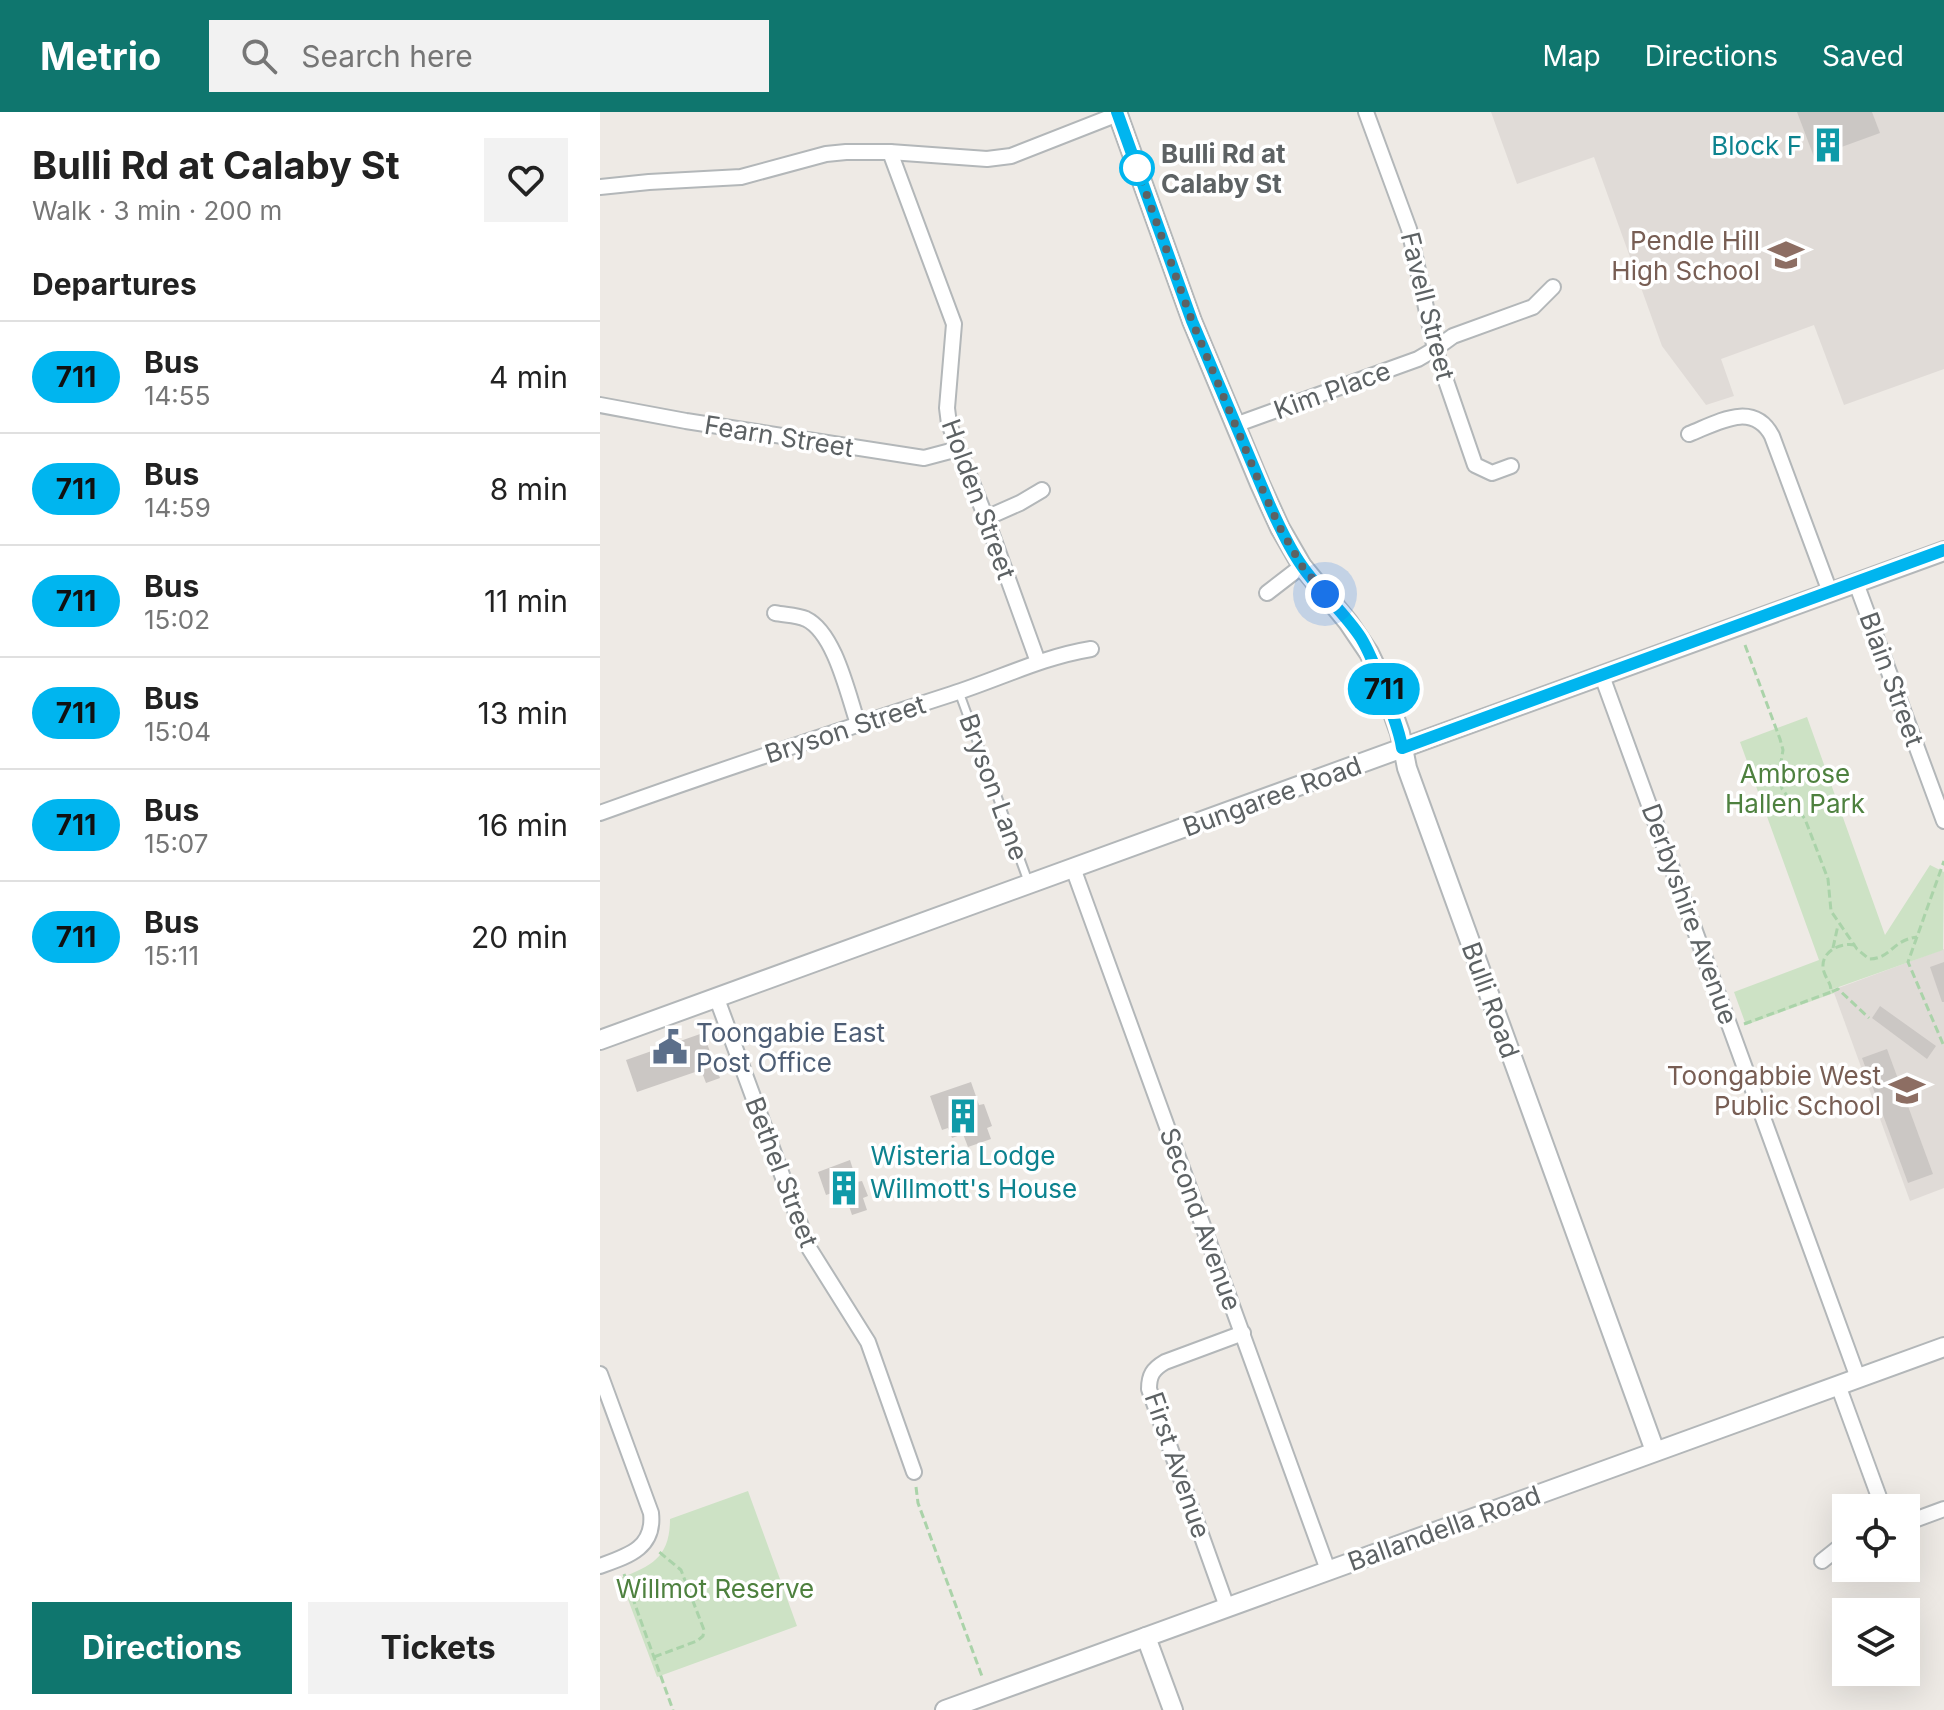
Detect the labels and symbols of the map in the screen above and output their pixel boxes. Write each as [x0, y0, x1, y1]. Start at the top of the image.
building icon: Block F [1809, 126, 1847, 164]
place label: Block F [1711, 130, 1802, 161]
place label: Bulli Rd at Calaby St [1161, 138, 1286, 199]
marker: Bulli Rd at Calaby St [1120, 151, 1154, 185]
place label: Pendle Hill High School [1611, 225, 1760, 286]
street label: Favell Street [1395, 229, 1461, 383]
school or university icon: Pendle Hill High School [1767, 236, 1805, 274]
street label: Kim Place [1269, 355, 1395, 425]
street label: Fearn Street [702, 409, 856, 463]
street label: Holden Street [936, 415, 1022, 583]
your location [1305, 574, 1345, 614]
street label: Blain Street [1853, 608, 1931, 750]
line badge: 711 [1338, 663, 1430, 715]
street label: Bryson Street [761, 688, 929, 770]
street label: Bryson Lane [953, 710, 1035, 864]
street label: Bungaree Road [1178, 749, 1366, 843]
park label: Ambrose Hallen Park [1725, 758, 1865, 819]
street label: Derbyshire Avenue [1636, 799, 1744, 1029]
street label: Bulli Road [1456, 938, 1526, 1062]
place label: Toongabie East Post Office [696, 1017, 885, 1078]
public building icon: Toongabie East Post Office [651, 1028, 689, 1066]
place label: Toongabbie West Public School [1667, 1060, 1881, 1121]
school or university icon: Toongabbie West Public School [1888, 1071, 1926, 1109]
street label: Bethel Street [739, 1093, 825, 1251]
building icon: Wisteria Lodge [944, 1097, 982, 1135]
street label: Second Avenue [1154, 1123, 1248, 1315]
place label: Wisteria Lodge [871, 1140, 1055, 1171]
building icon: Willmott's House [825, 1169, 863, 1207]
place label: Willmott's House [870, 1173, 1077, 1204]
street label: First Avenue [1139, 1388, 1217, 1542]
street label: Ballandella Road [1344, 1479, 1544, 1577]
park label: Willmot Reserve [616, 1573, 814, 1604]

